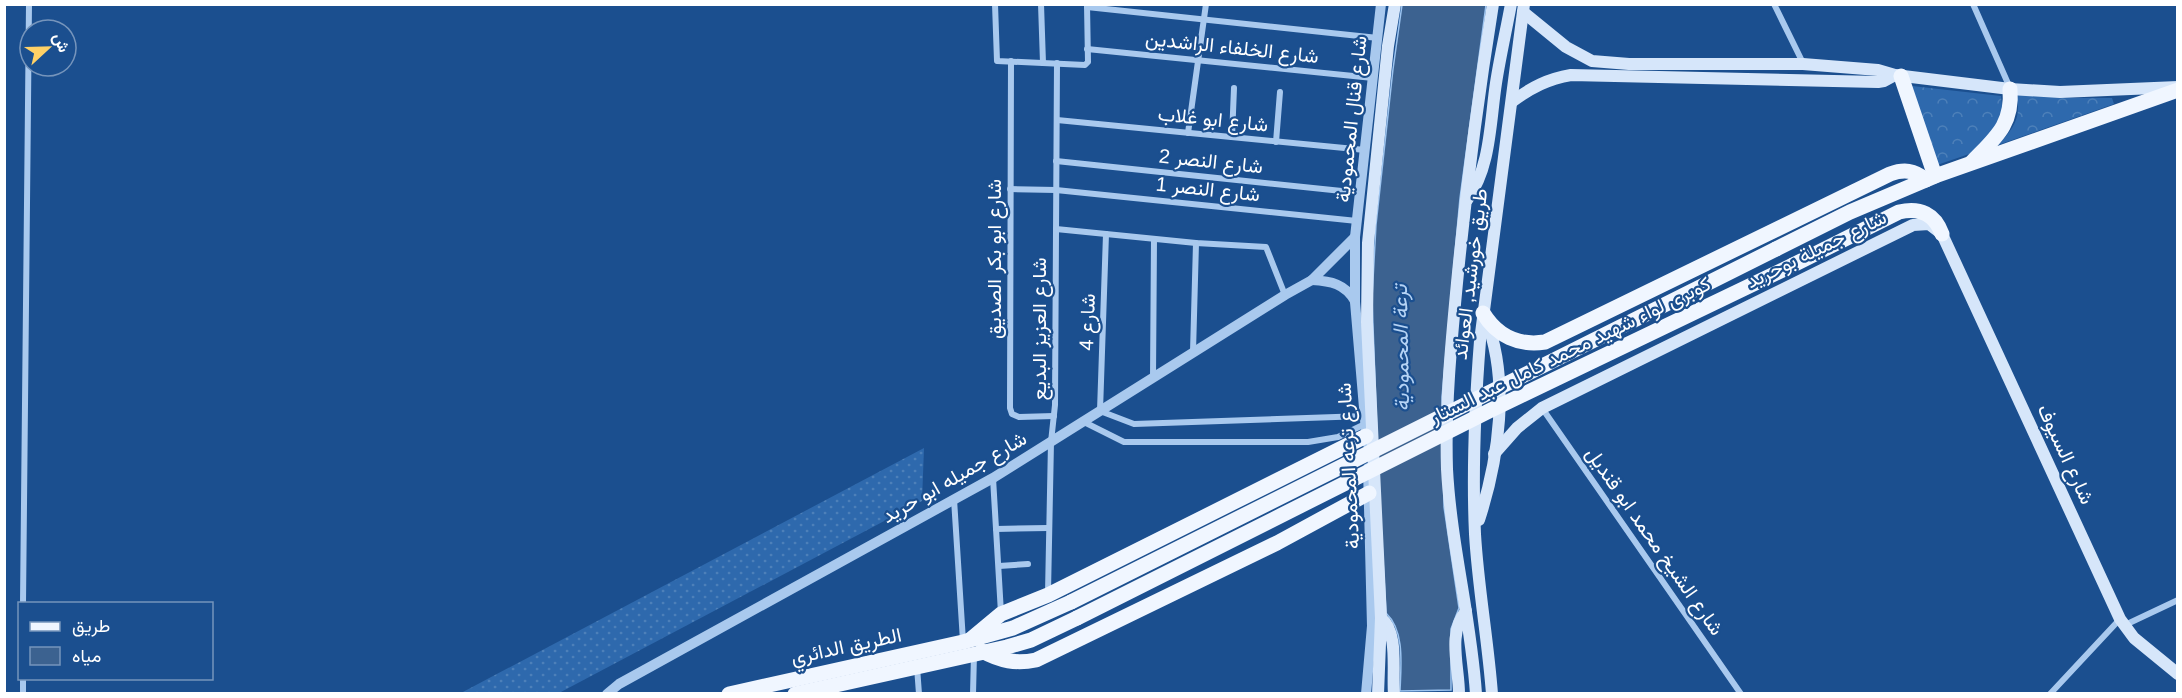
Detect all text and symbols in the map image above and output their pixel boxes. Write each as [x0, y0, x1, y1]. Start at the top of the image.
north arrow [18, 18, 78, 78]
street label: شارع الخلفاء الراشدين [1144, 27, 1320, 70]
text: ش [49, 30, 73, 55]
street label: شارع قنال المحمودية [1331, 35, 1374, 204]
street label: شارع ابو غلاب [1156, 102, 1269, 139]
street label: شارع النصر 2 [1158, 145, 1264, 180]
street label: شارع النصر 1 [1155, 173, 1261, 208]
street label: شارع ابو بكر الصديق [983, 179, 1008, 339]
street label: طريق خورشيد, العوائد [1449, 187, 1493, 361]
street label: شارع جميلة بوحريد [1742, 206, 1891, 295]
street label: شارع العزيز البديع [1028, 258, 1053, 400]
street label: كوبرى لواء شهيد محمد كامل عبد الستار [1425, 272, 1715, 430]
water label: ترعة المحمودية [1388, 282, 1415, 412]
street label: شارع 4 [1075, 293, 1102, 351]
street label: شارع ترعه المحمودية [1333, 382, 1366, 550]
street label: شارع السيوف [2031, 401, 2099, 509]
street label: شارع جميله ابو حريد [878, 427, 1032, 530]
street label: شارع الشيخ محمد ابو قنديل [1579, 443, 1728, 641]
legend [18, 602, 213, 680]
text: طريق [72, 616, 110, 637]
street label: الطريق الدائري [789, 624, 905, 674]
text: مياه [72, 646, 101, 666]

